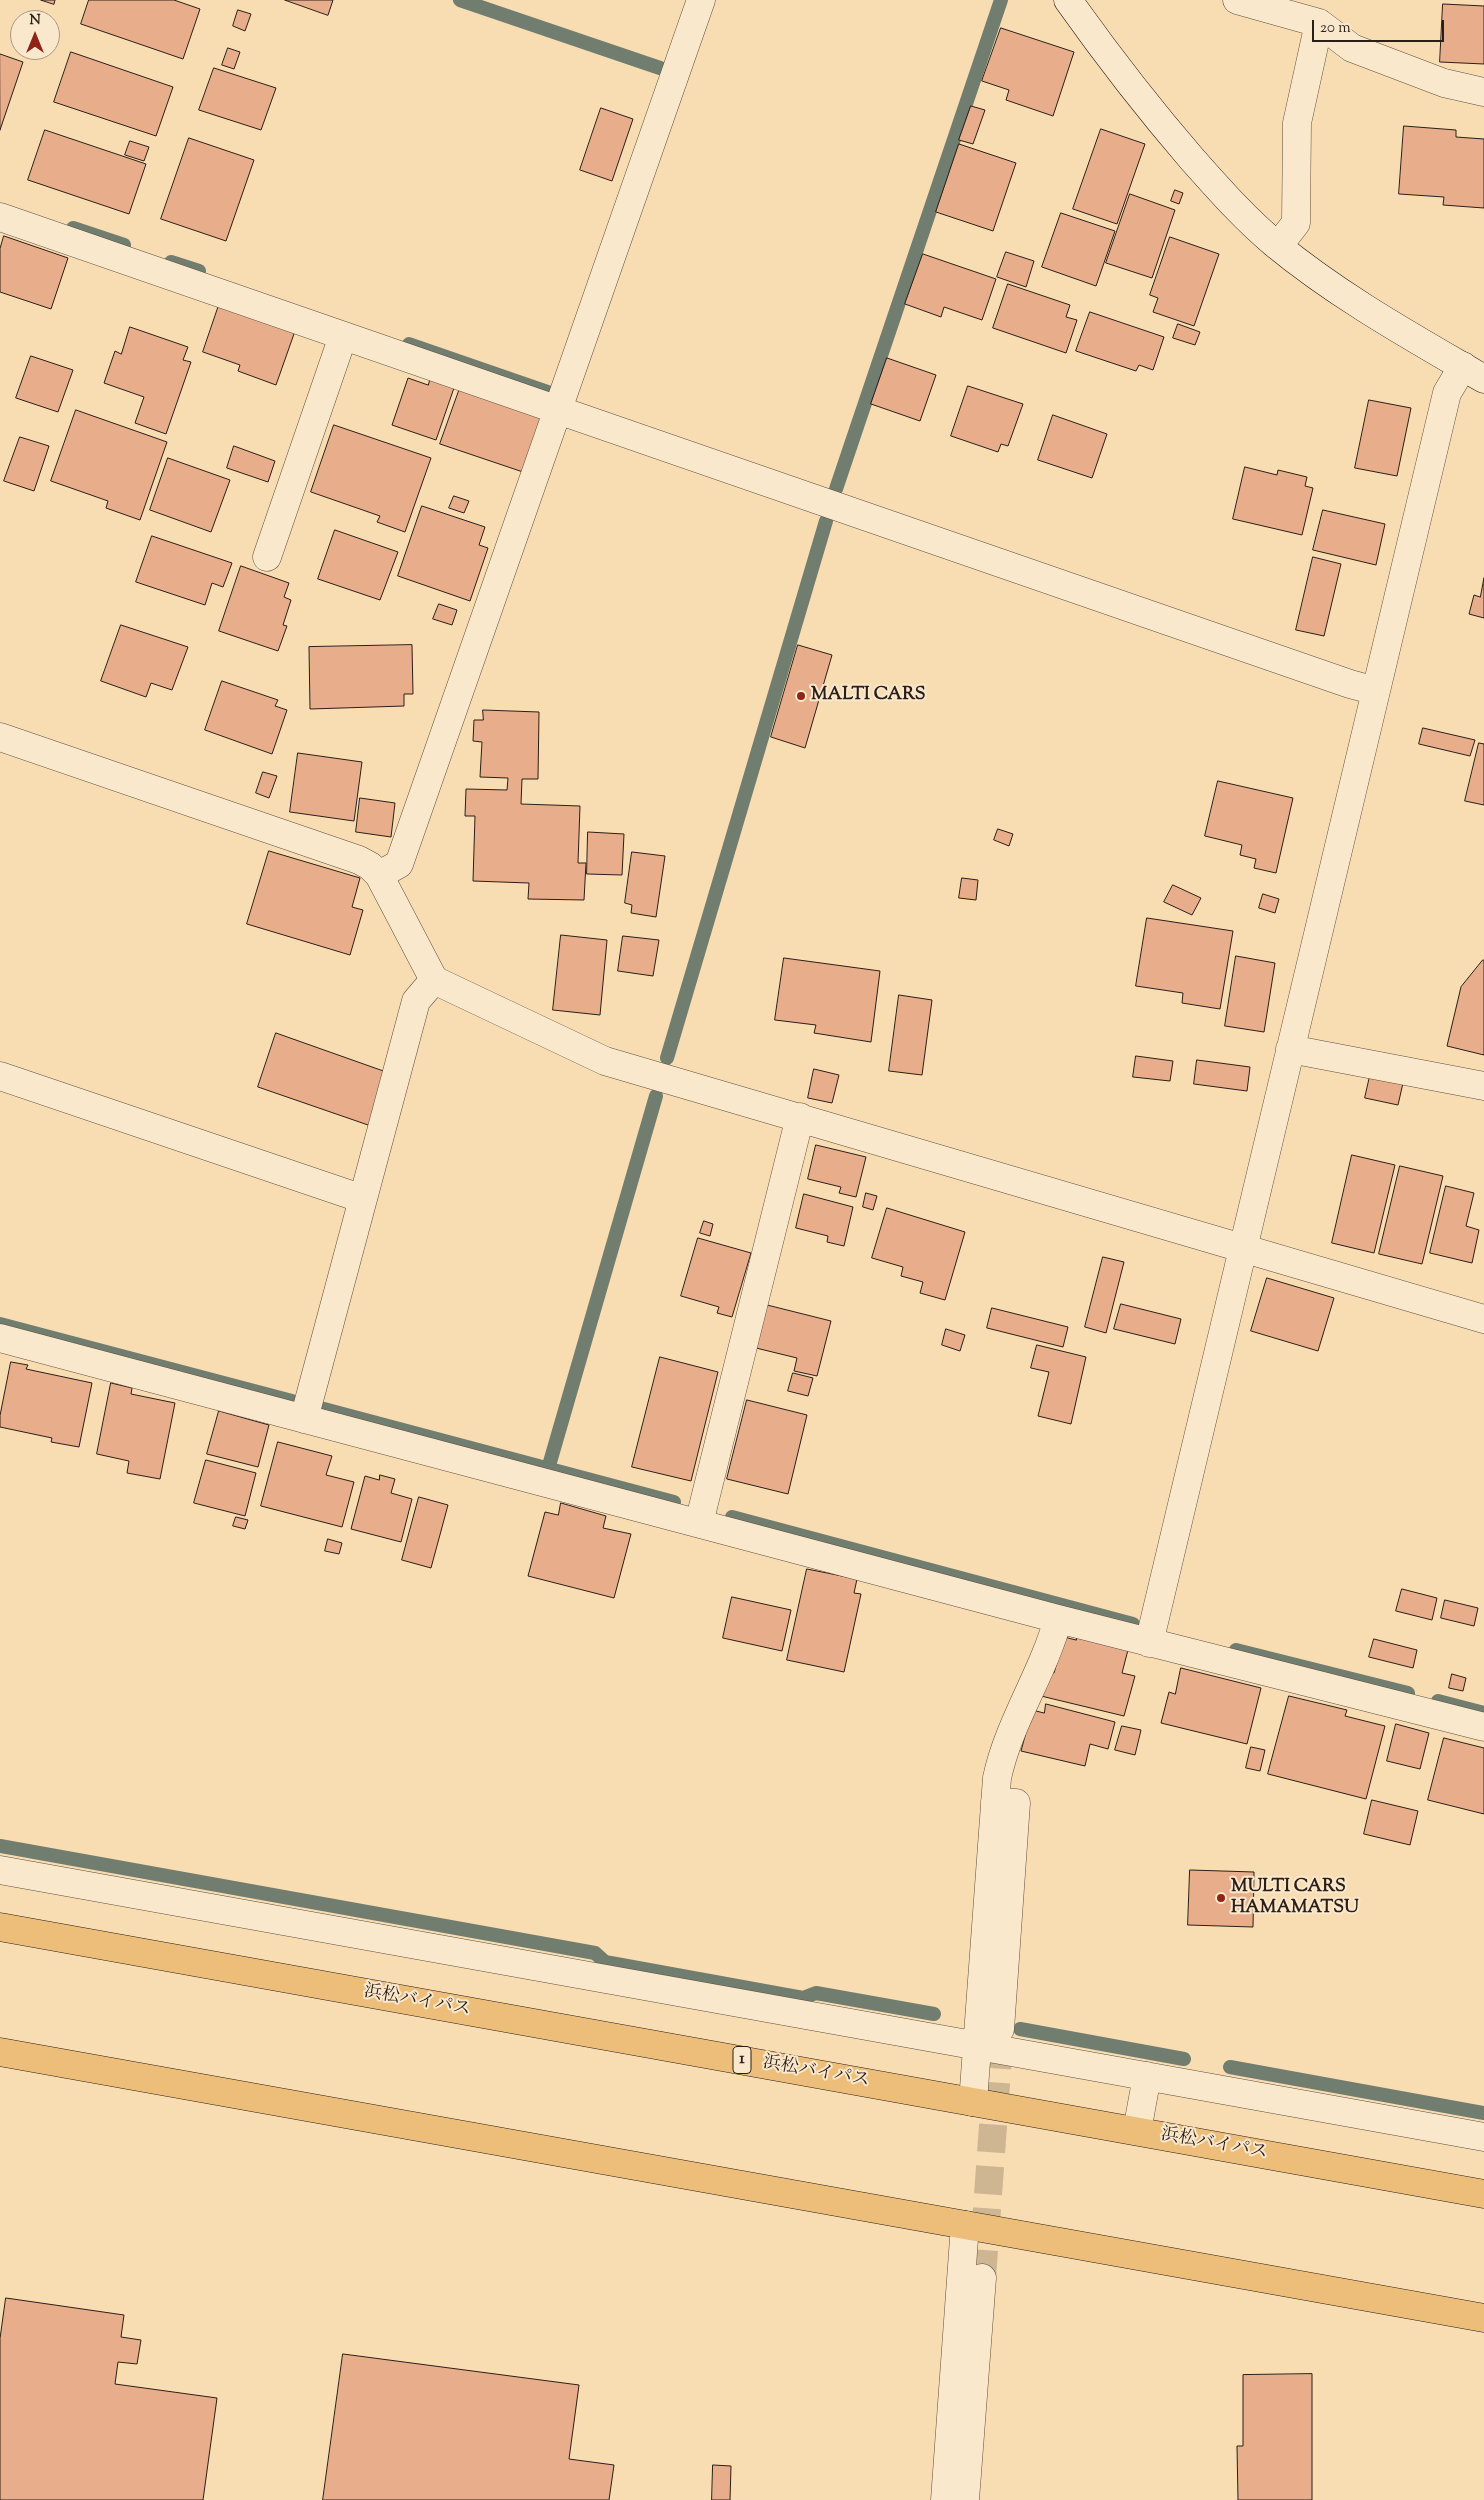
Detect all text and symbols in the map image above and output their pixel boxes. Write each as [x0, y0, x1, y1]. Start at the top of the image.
north arrow [10, 10, 60, 60]
scale bar [1314, 10, 1446, 42]
text: N [29, 11, 41, 31]
text: 20 m [1320, 18, 1351, 39]
place label: MALTI CARS [811, 685, 926, 707]
marker: MALTI CARS [795, 690, 807, 702]
place label: MULTI CARS HAMAMATSU [1231, 1877, 1359, 1920]
marker: MULTI CARS HAMAMATSU [1215, 1892, 1227, 1904]
street label: 浜松バイパス [362, 1982, 472, 2022]
road number: 1 [733, 2046, 751, 2074]
street label: 浜松バイパス [761, 2053, 871, 2093]
street label: 浜松バイパス [1159, 2125, 1269, 2165]

